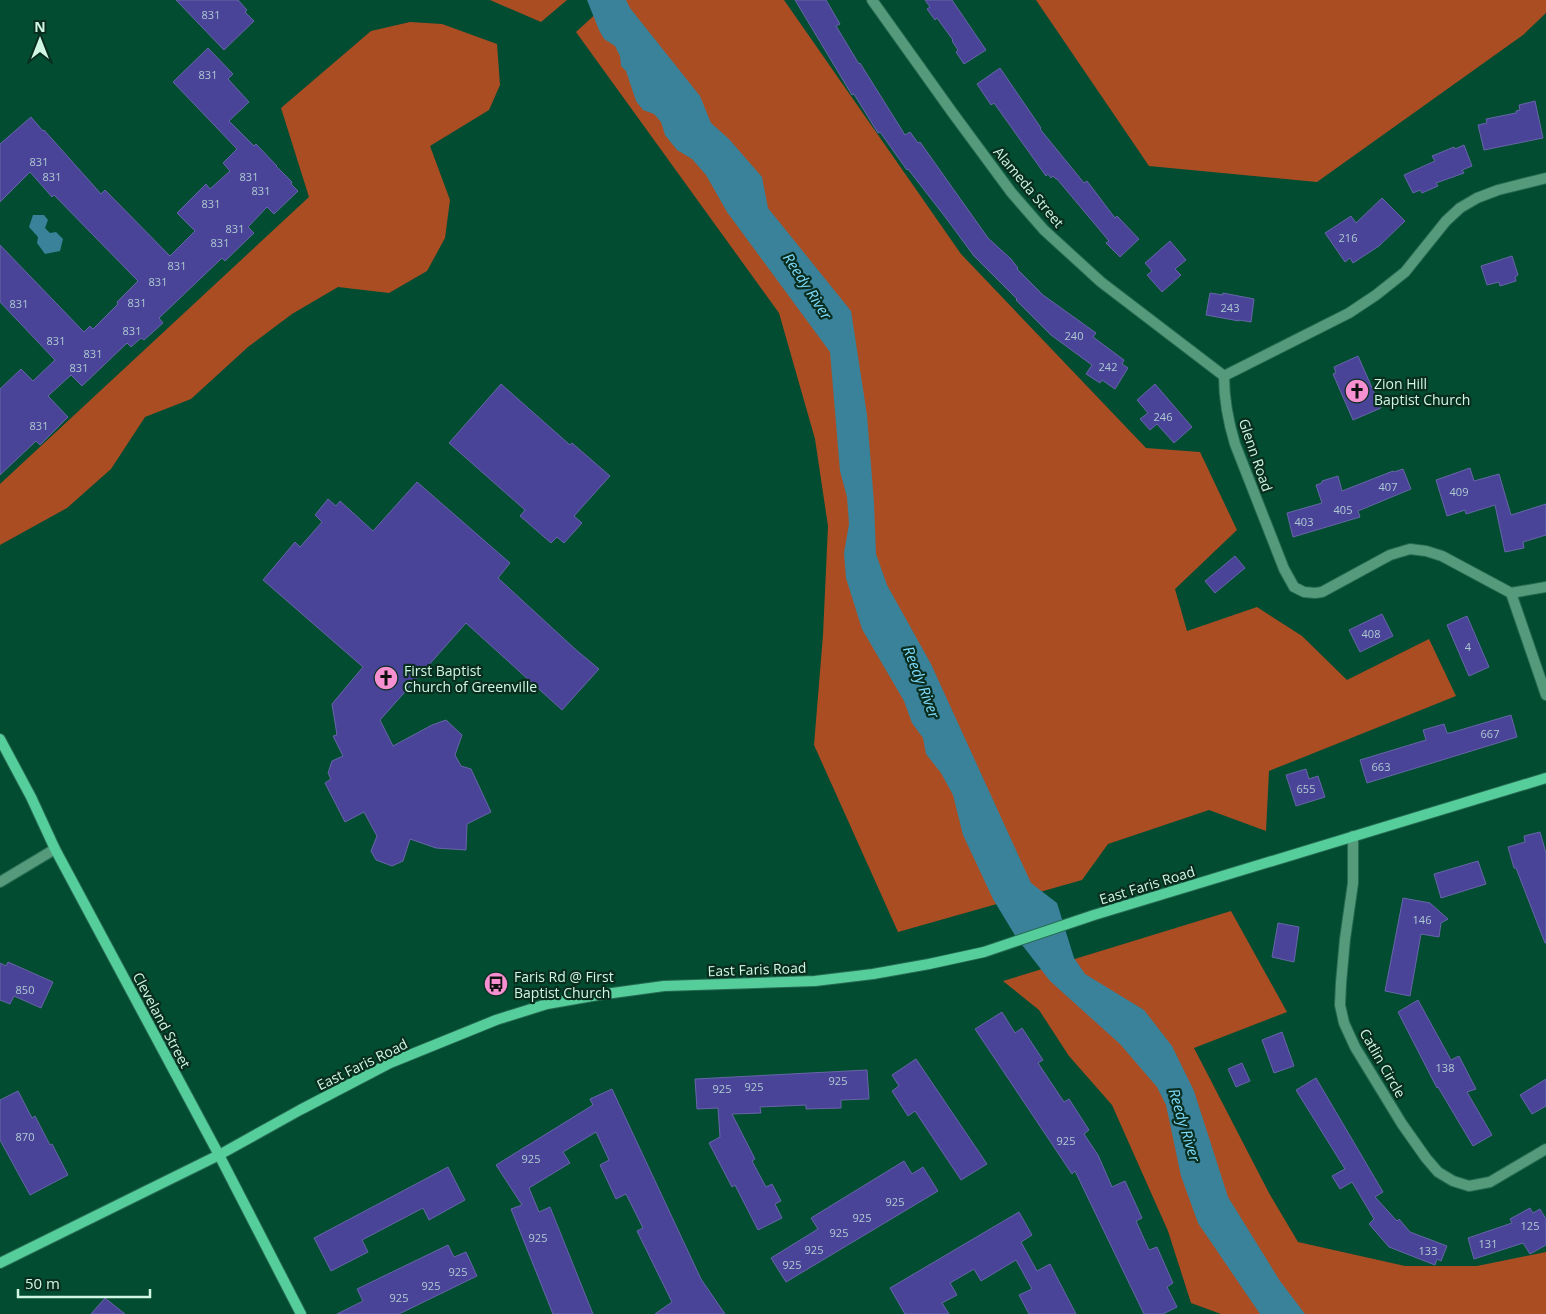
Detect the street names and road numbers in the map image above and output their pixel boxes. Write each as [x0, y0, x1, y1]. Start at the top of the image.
street label: Alameda Street [990, 143, 1068, 231]
street label: Glenn Road [1235, 416, 1277, 494]
street label: East Faris Road [1097, 861, 1197, 909]
street label: East Faris Road [707, 958, 807, 980]
street label: Cleveland Street [129, 969, 195, 1071]
street label: Catlin Circle [1356, 1025, 1411, 1101]
street label: East Faris Road [313, 1034, 411, 1094]

